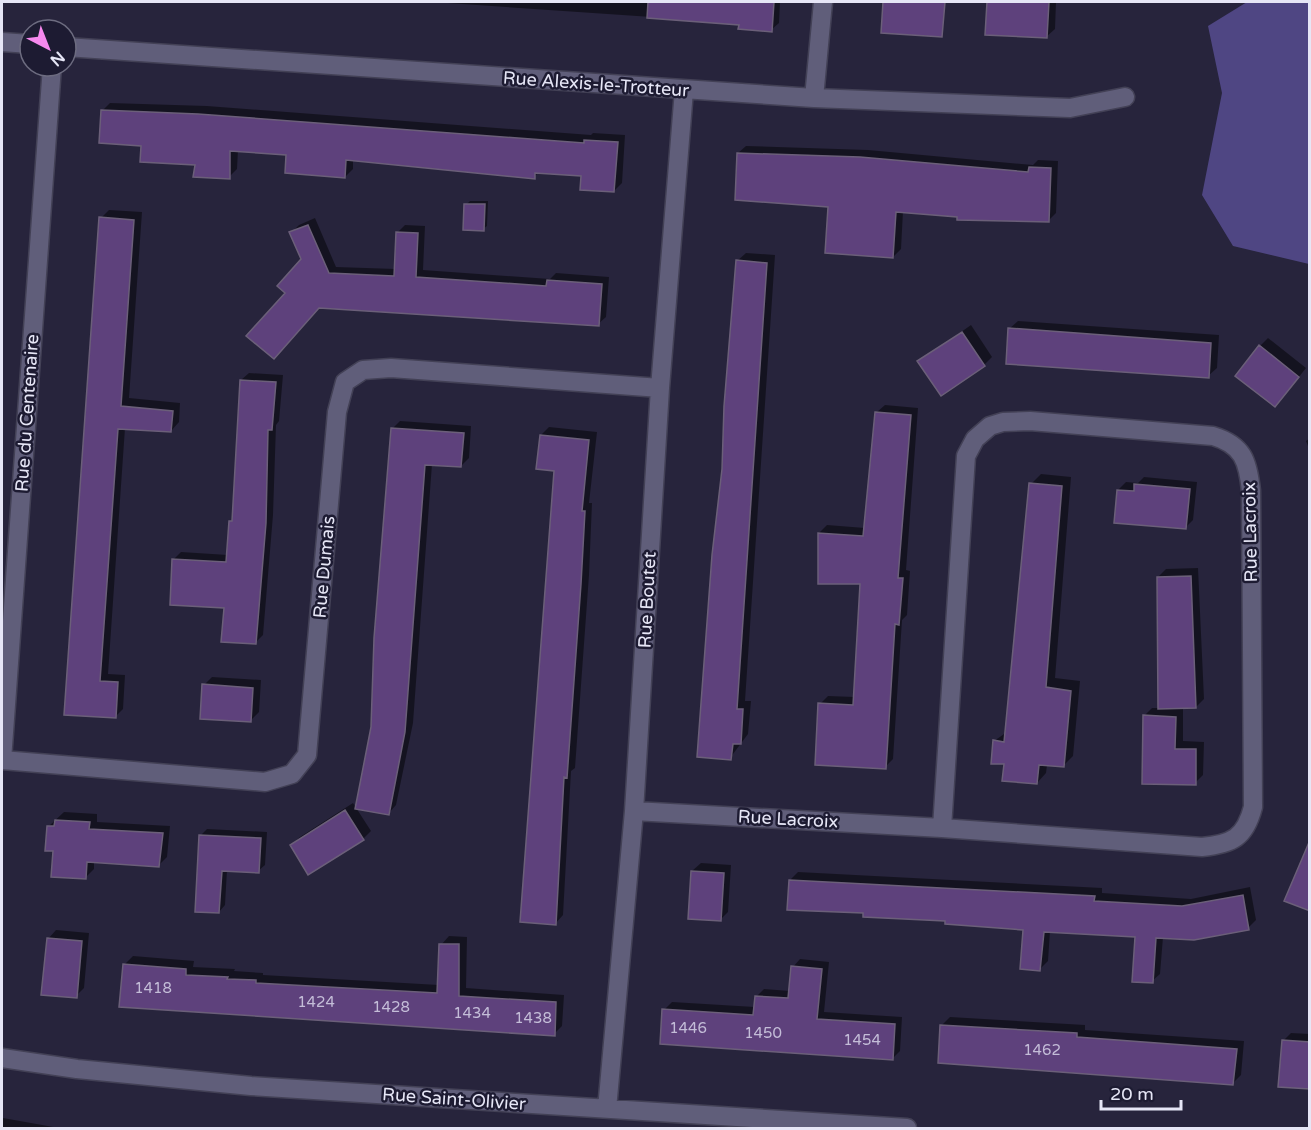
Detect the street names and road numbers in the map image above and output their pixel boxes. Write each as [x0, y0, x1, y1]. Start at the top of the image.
street label: Rue Alexis-le-Trotteur [502, 67, 690, 101]
street label: Rue du Centenaire [11, 333, 43, 493]
street label: Rue Lacroix [1238, 482, 1262, 582]
street label: Rue Dumais [309, 515, 339, 619]
street label: Rue Boutet [633, 551, 661, 649]
street label: Rue Lacroix [737, 805, 839, 833]
street label: Rue Saint-Olivier [381, 1083, 527, 1115]

